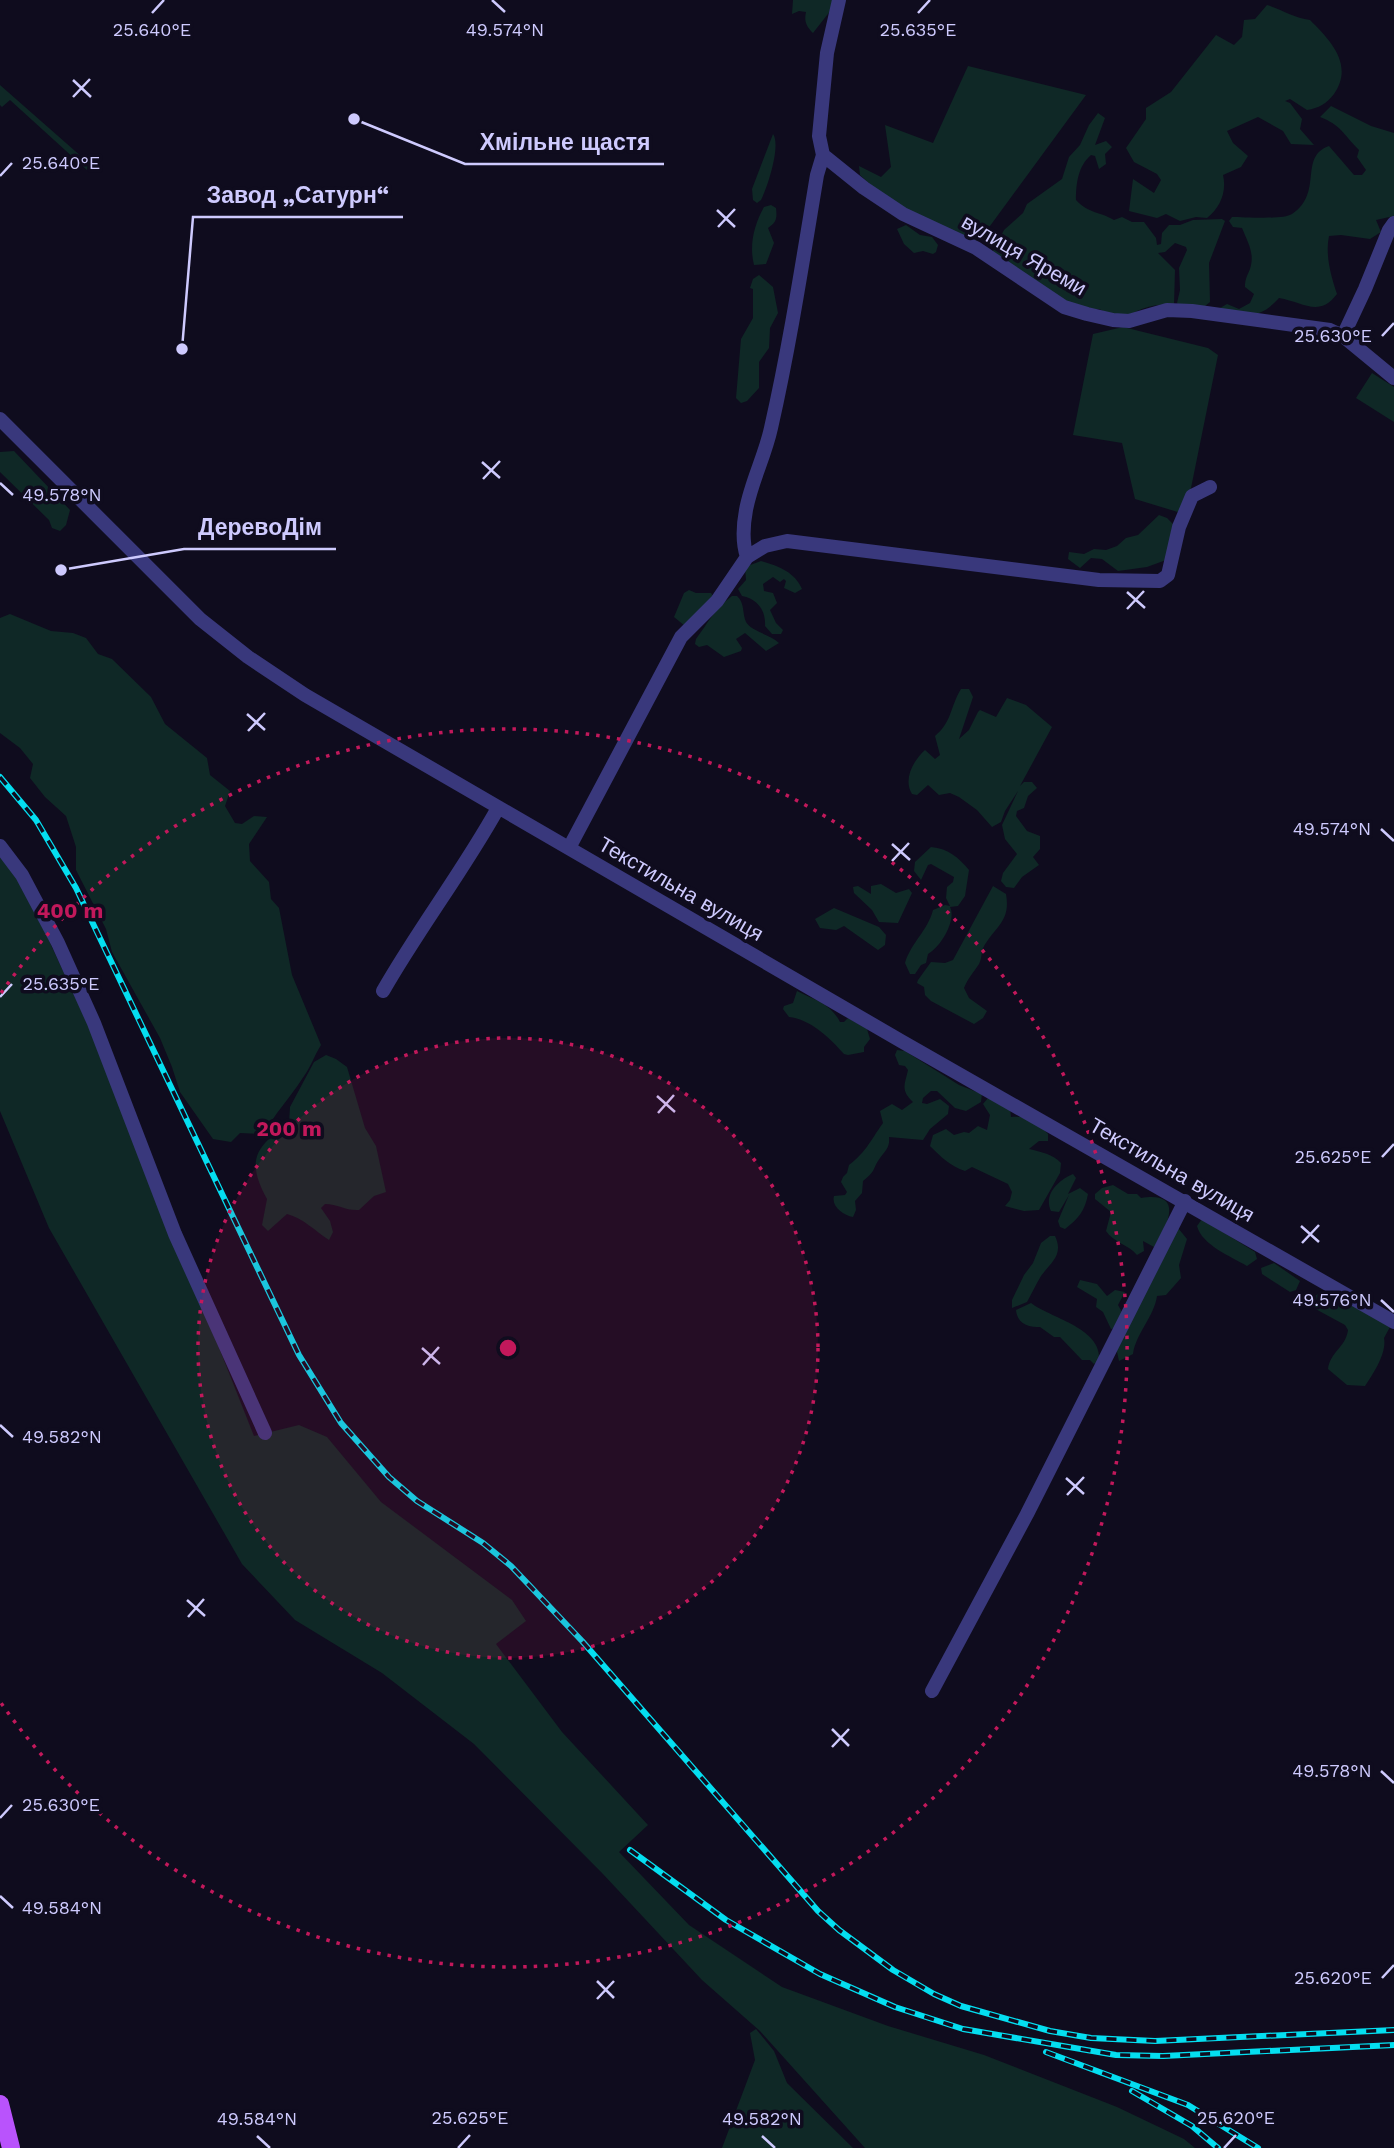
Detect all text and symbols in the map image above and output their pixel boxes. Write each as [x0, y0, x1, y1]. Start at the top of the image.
text: 25.640°E [113, 19, 191, 40]
text: 49.574°N [466, 19, 544, 40]
text: 25.635°E [879, 19, 957, 40]
callout: Хмільне щастя [465, 120, 664, 164]
text: Хмільне щастя [480, 129, 650, 156]
text: 25.640°E [22, 152, 100, 173]
callout: Завод „Сатурн“ [193, 173, 403, 217]
text: Завод „Сатурн“ [207, 182, 389, 209]
street label: вулиця Яреми [957, 209, 1091, 300]
text: 25.630°E [1294, 325, 1372, 346]
text: 49.578°N [22, 484, 102, 505]
callout: ДеревоДім [184, 505, 336, 549]
text: ДеревоДім [198, 514, 322, 541]
text: 49.574°N [1293, 818, 1371, 839]
street label: Текстильна вулиця [594, 831, 768, 946]
text: 400 m [37, 898, 103, 923]
text: 25.635°E [22, 973, 100, 994]
street label: Текстильна вулиця [1085, 1112, 1259, 1227]
text: 200 m [256, 1116, 322, 1141]
text: 25.625°E [1294, 1146, 1372, 1167]
text: 49.576°N [1292, 1289, 1372, 1310]
centre of rings [496, 1336, 520, 1360]
text: 49.582°N [22, 1426, 102, 1447]
text: 49.578°N [1292, 1760, 1372, 1781]
text: 25.630°E [22, 1794, 100, 1815]
text: 49.584°N [22, 1897, 102, 1918]
text: 25.620°E [1294, 1967, 1372, 1988]
text: 25.625°E [431, 2107, 509, 2128]
text: 25.620°E [1197, 2107, 1275, 2128]
text: 49.584°N [217, 2108, 297, 2129]
text: 49.582°N [722, 2108, 802, 2129]

